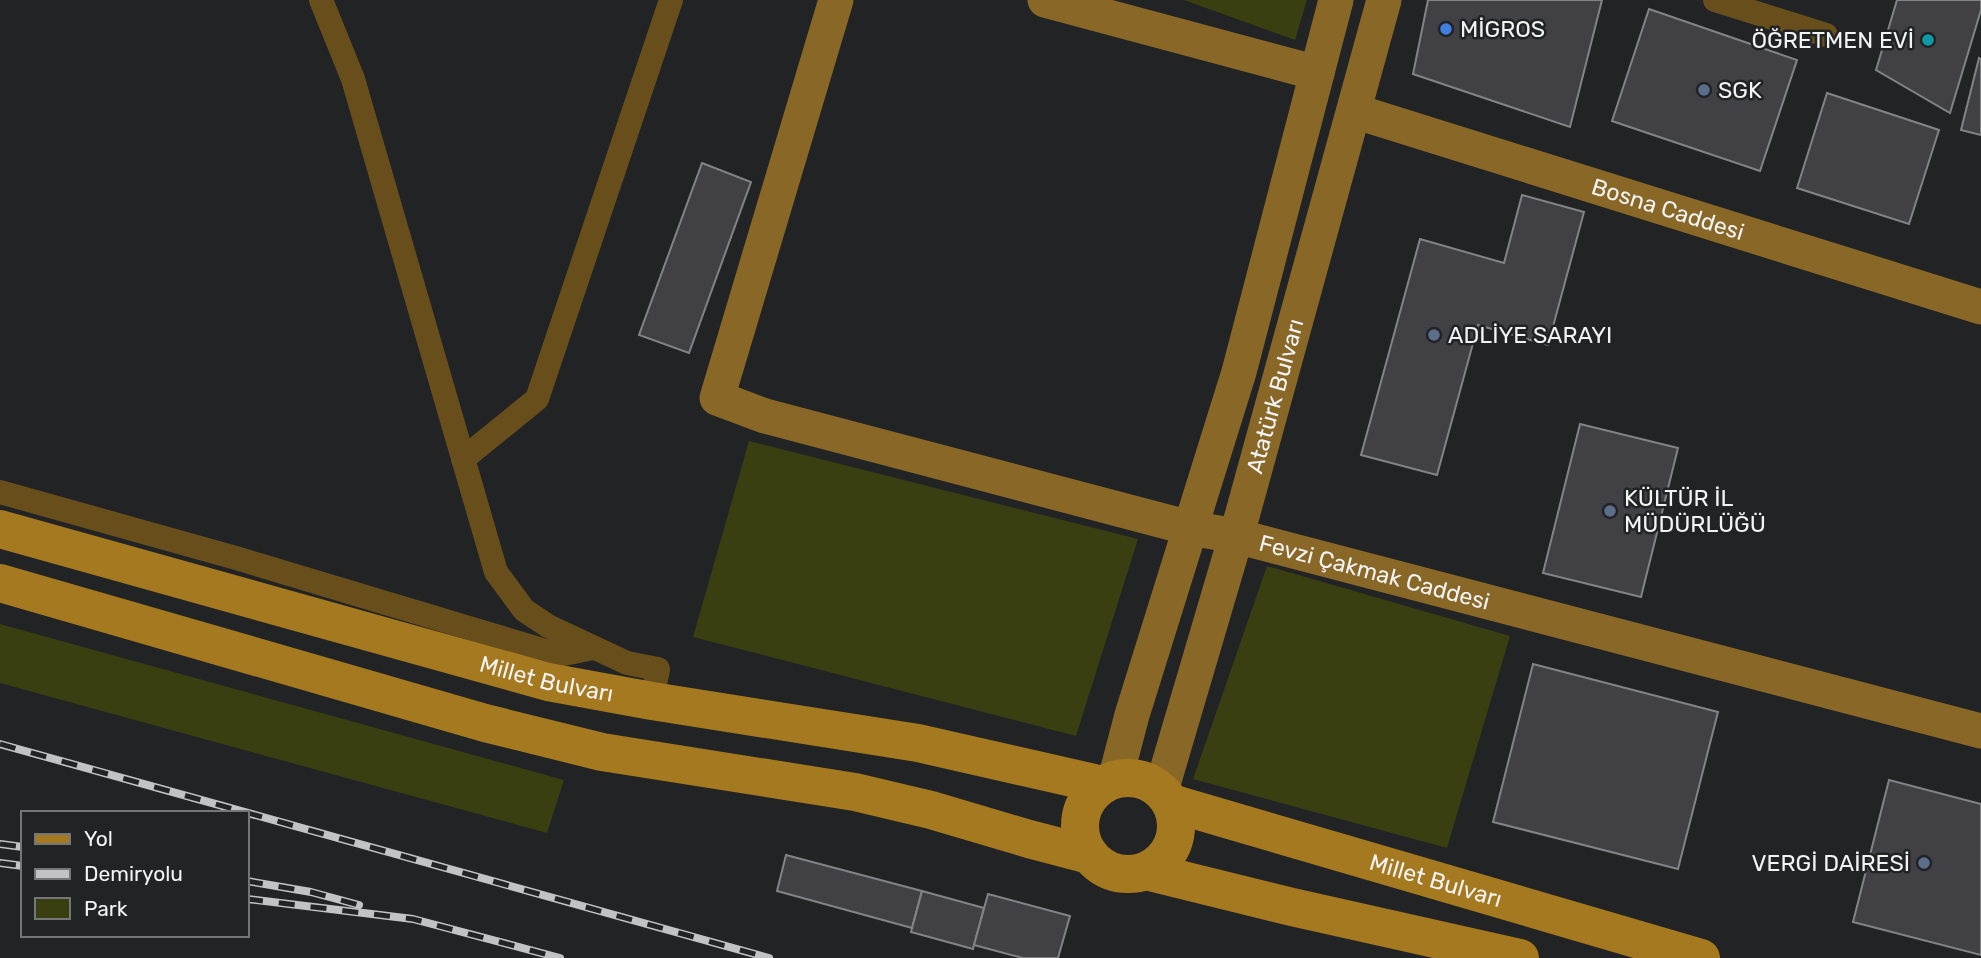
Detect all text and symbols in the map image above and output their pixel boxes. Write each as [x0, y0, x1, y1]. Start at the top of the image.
place label: MİGROS [1460, 15, 1545, 43]
marker: MİGROS [1438, 21, 1454, 37]
place label: ÖĞRETMEN EVİ [1752, 26, 1914, 54]
marker: ÖĞRETMEN EVİ [1920, 32, 1936, 48]
place label: SGK [1718, 76, 1762, 104]
marker: SGK [1696, 82, 1712, 98]
street label: Bosna Caddesi [1588, 172, 1748, 246]
street label: Atatürk Bulvarı [1240, 316, 1310, 477]
place label: ADLİYE SARAYI [1448, 321, 1612, 349]
marker: ADLİYE SARAYI [1426, 327, 1442, 343]
place label: KÜLTÜR İL MÜDÜRLÜĞÜ [1624, 484, 1766, 538]
marker: KÜLTÜR İL MÜDÜRLÜĞÜ [1602, 503, 1618, 519]
street label: Fevzi Çakmak Caddesi [1256, 529, 1493, 616]
street label: Millet Bulvarı [477, 650, 616, 708]
legend [21, 811, 248, 937]
text: Yol [84, 826, 113, 851]
street label: Millet Bulvarı [1366, 848, 1505, 913]
place label: VERGİ DAİRESİ [1752, 849, 1910, 877]
marker: VERGİ DAİRESİ [1916, 855, 1932, 871]
text: Demiryolu [84, 861, 183, 886]
text: Park [84, 896, 128, 921]

